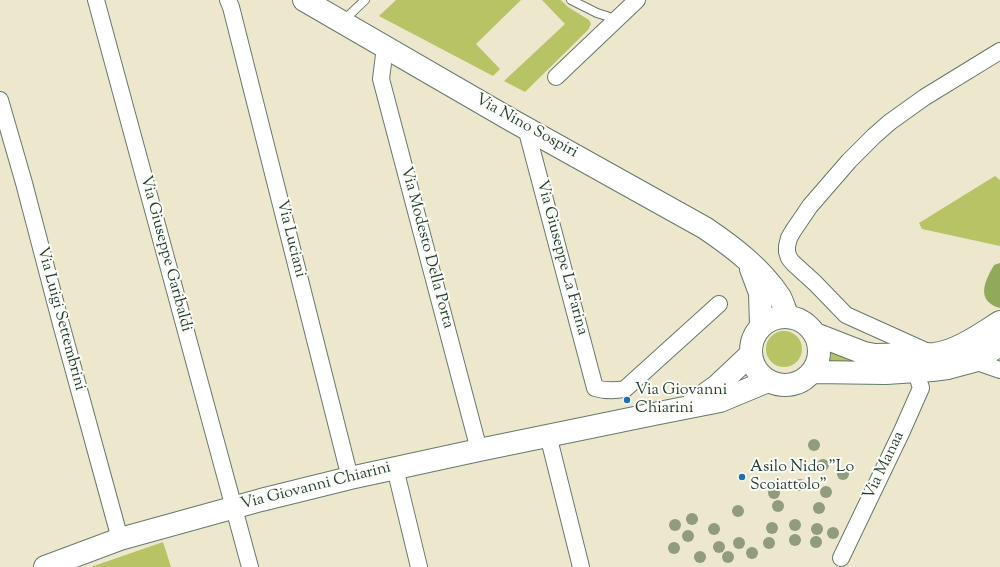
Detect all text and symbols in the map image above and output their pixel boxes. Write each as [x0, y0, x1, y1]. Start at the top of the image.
street label: Via Nino Sospiri [471, 91, 581, 163]
street label: Via Modesto Della Porta [395, 165, 457, 331]
street label: Via Giuseppe Garibaldi [135, 174, 195, 334]
street label: Via Giuseppe La Farina [531, 178, 591, 338]
street label: Via Luciani [271, 198, 309, 280]
street label: Via Luigi Settembrini [32, 245, 88, 393]
place label: Via Giovanni Chiarini [635, 381, 727, 419]
marker: Via Giovanni Chiarini [622, 395, 632, 405]
street label: Via Manaa [860, 429, 910, 503]
place label: Asilo Nido "Lo Scoiattolo" [750, 458, 854, 496]
street label: Via Giovanni Chiarini [239, 459, 393, 515]
marker: Asilo Nido "Lo Scoiattolo" [737, 472, 747, 482]

